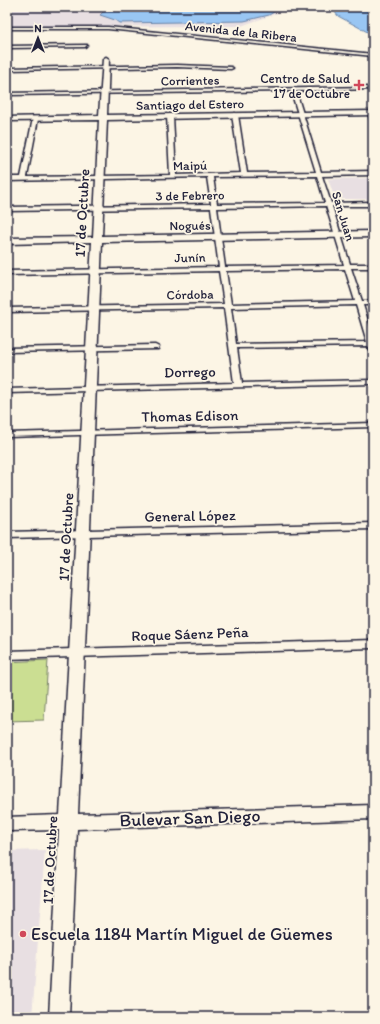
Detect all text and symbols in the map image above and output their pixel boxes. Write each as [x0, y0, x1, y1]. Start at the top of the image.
north arrow [18, 18, 58, 58]
street label: Avenida de la Ribera [184, 18, 298, 45]
text: N [34, 22, 42, 35]
place label: Centro de Salud 17 de Octubre [260, 71, 350, 101]
street label: Corrientes [160, 72, 220, 89]
marker: Centro de Salud 17 de Octubre [353, 79, 365, 91]
street label: Santiago del Estero [136, 96, 245, 113]
street label: Maipú [173, 158, 207, 173]
street label: 17 de Octubre [71, 168, 93, 258]
street label: 3 de Febrero [155, 187, 225, 204]
street label: San Juan [329, 190, 358, 243]
street label: Nogués [169, 218, 211, 233]
street label: Junín [174, 250, 206, 265]
street label: Córdoba [166, 287, 214, 302]
street label: Dorrego [164, 363, 216, 381]
street label: Thomas Edison [141, 406, 239, 426]
street label: 17 de Octubre [55, 492, 77, 582]
street label: General López [144, 506, 236, 526]
street label: Roque Sáenz Peña [131, 623, 249, 645]
street label: Bulevar San Diego [119, 805, 261, 831]
street label: 17 de Octubre [39, 815, 61, 905]
place label: Escuela 1184 Martín Miguel de Güemes [31, 923, 333, 945]
marker: Escuela 1184 Martín Miguel de Güemes [18, 929, 28, 939]

